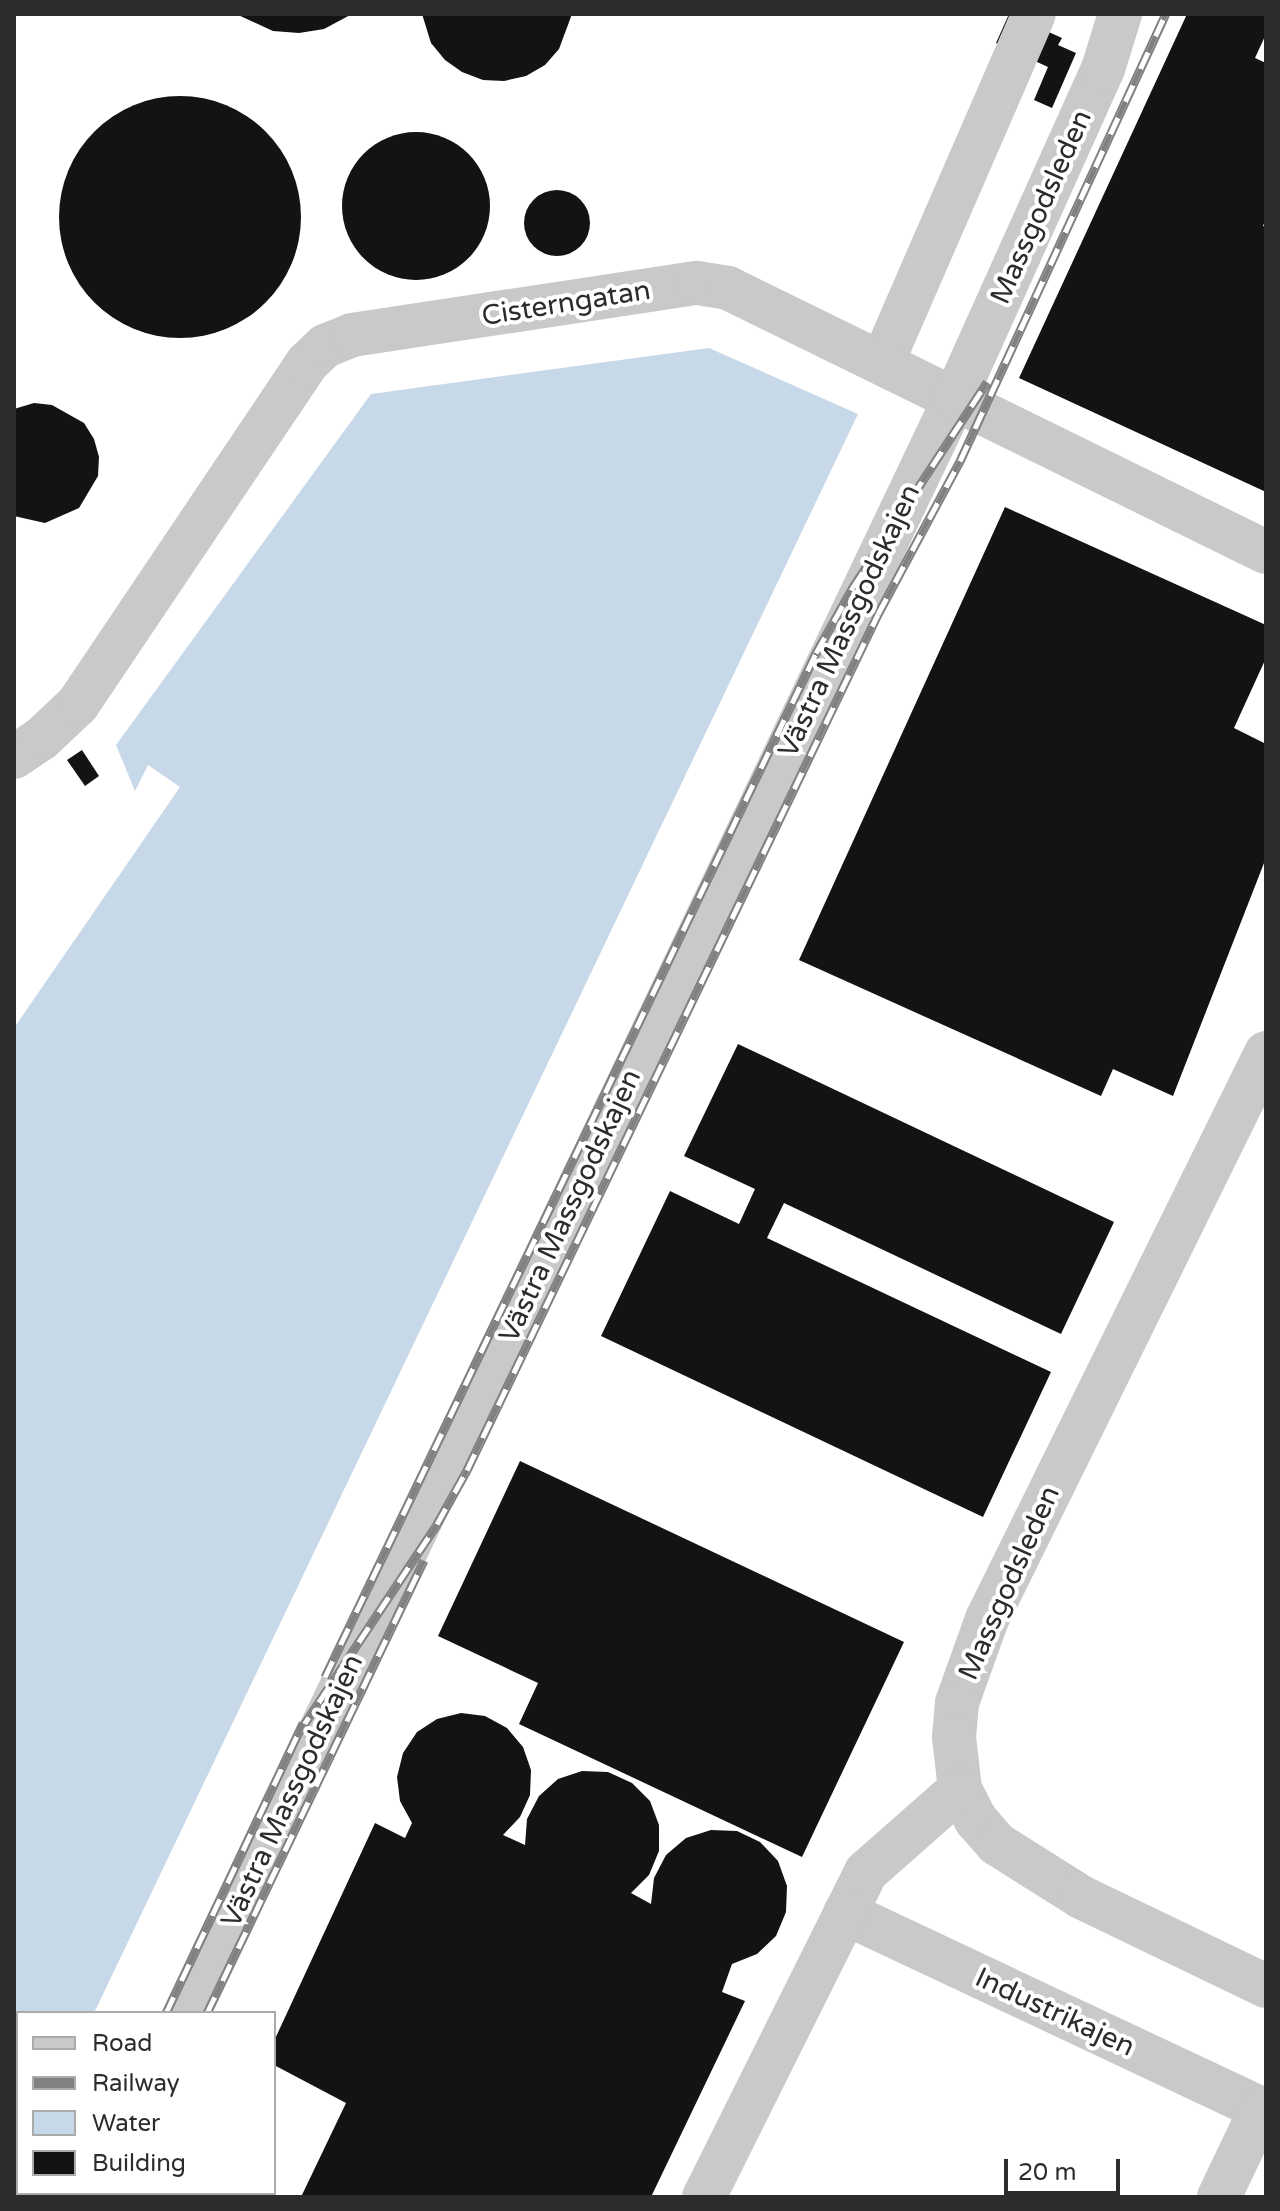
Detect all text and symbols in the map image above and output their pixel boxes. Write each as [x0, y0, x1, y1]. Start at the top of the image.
street label: Massgodsleden [983, 105, 1099, 309]
street label: Cisterngatan [479, 273, 653, 333]
street label: Västra Massgodskajen [771, 479, 927, 763]
street label: Västra Massgodskajen [492, 1064, 648, 1348]
street label: Massgodsleden [951, 1481, 1067, 1685]
street label: Västra Massgodskajen [214, 1649, 370, 1933]
street label: Industrikajen [970, 1960, 1140, 2064]
legend [16, 2011, 276, 2195]
text: Road [92, 2029, 152, 2058]
text: Railway [92, 2069, 180, 2098]
text: Water [92, 2109, 160, 2138]
scale bar [1008, 2143, 1124, 2193]
text: Building [92, 2149, 186, 2178]
text: 20 m [1018, 2158, 1076, 2187]

